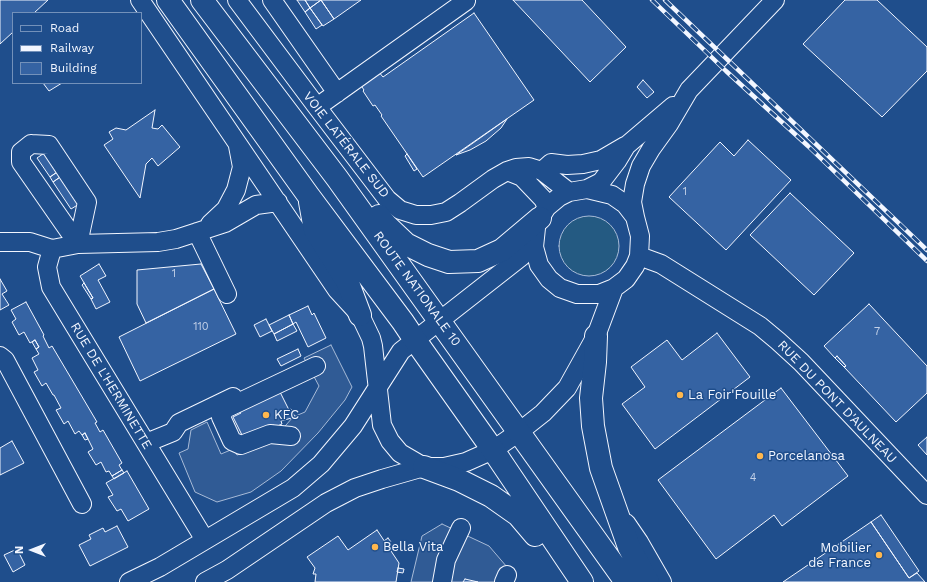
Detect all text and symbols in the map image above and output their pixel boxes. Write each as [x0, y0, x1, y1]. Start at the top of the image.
legend [12, 12, 142, 84]
text: Road [50, 21, 79, 35]
text: Railway [50, 41, 94, 55]
text: Building [50, 61, 97, 75]
street label: VOIE LATÉRALE SUD [300, 89, 392, 201]
house number: 1 [683, 185, 687, 199]
street label: ROUTE NATIONALE 10 [370, 229, 464, 349]
house number: 1 [172, 267, 176, 281]
street label: RUE DE L'HERMINETTE [67, 320, 155, 452]
house number: 110 [193, 320, 209, 334]
house number: 7 [874, 325, 880, 339]
street label: RUE DU PONT D'AULNEAU [774, 337, 900, 467]
place label: La Foir'Fouille [688, 387, 776, 403]
marker: La Foir'Fouille [675, 390, 685, 400]
place label: KFC [274, 407, 299, 423]
marker: KFC [261, 410, 271, 420]
place label: Porcelanosa [768, 448, 845, 464]
marker: Porcelanosa [755, 451, 765, 461]
house number: 4 [750, 471, 756, 485]
north arrow [12, 530, 52, 570]
place label: Bella Vita [383, 539, 443, 555]
place label: Mobilier de France [808, 540, 871, 571]
marker: Bella Vita [370, 542, 380, 552]
text: N [13, 546, 26, 554]
marker: Mobilier de France [874, 550, 884, 560]

